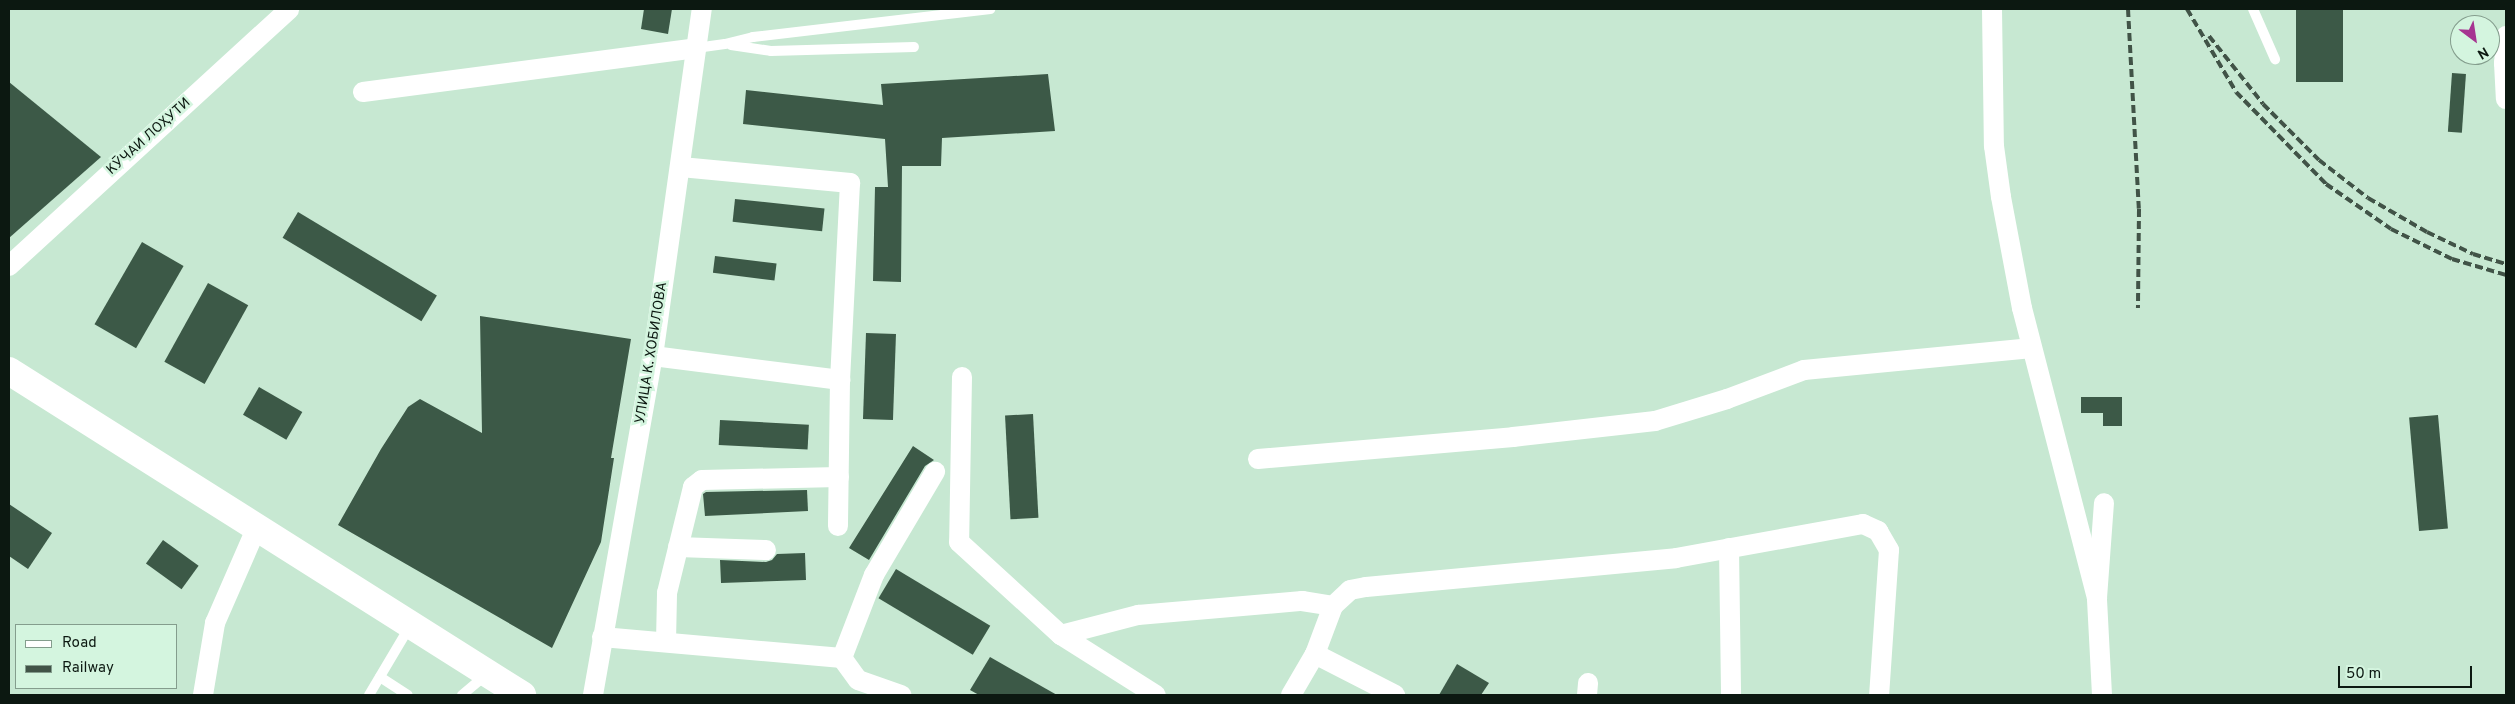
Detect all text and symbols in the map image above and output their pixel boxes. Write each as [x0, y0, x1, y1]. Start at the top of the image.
north arrow [2450, 15, 2500, 65]
text: N [2474, 43, 2491, 62]
street label: КӮЧАИ ЛОҲУТИ [104, 95, 194, 179]
street label: УЛИЦА К. ХОБИЛОВА [632, 281, 672, 425]
legend [15, 624, 178, 689]
text: Road [62, 634, 97, 653]
scale bar [2340, 656, 2474, 688]
text: Railway [62, 659, 114, 678]
text: 50 m [2346, 665, 2381, 684]

